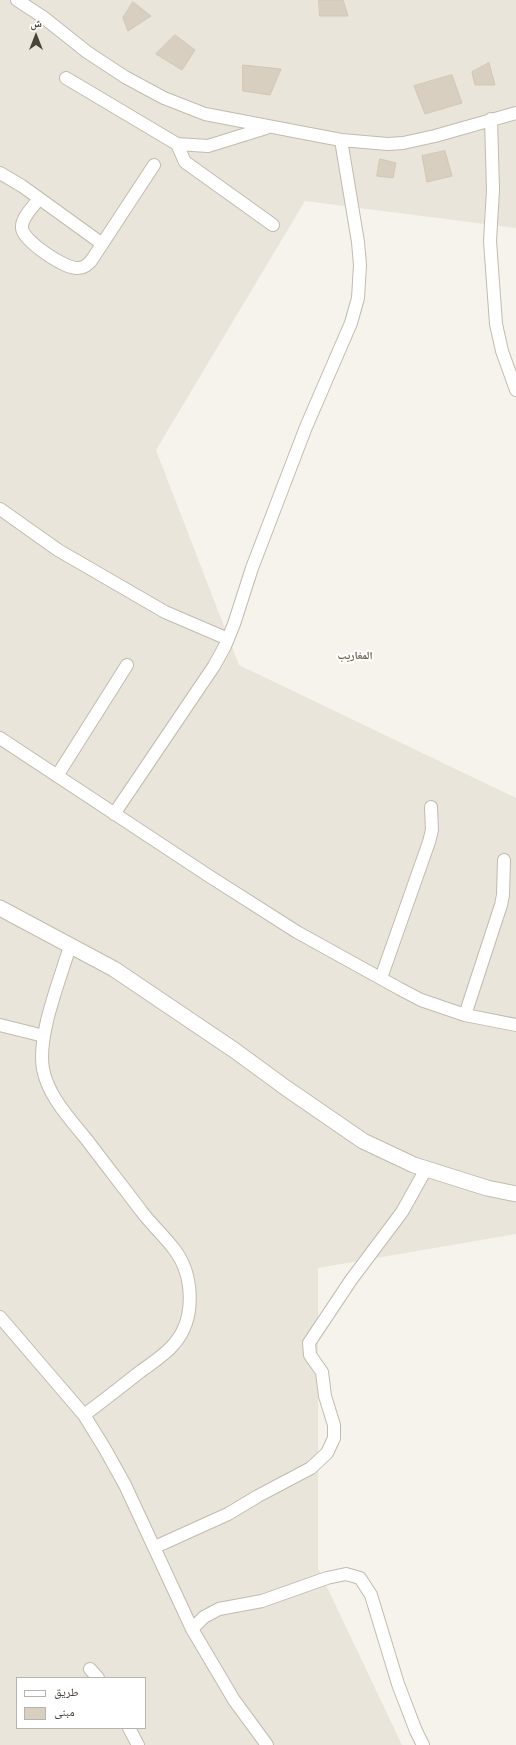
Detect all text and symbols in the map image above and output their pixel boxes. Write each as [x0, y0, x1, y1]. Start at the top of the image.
north arrow [16, 16, 56, 56]
text: ش [30, 16, 42, 31]
district label: المغاريب [337, 650, 373, 664]
legend [16, 1677, 146, 1729]
text: طريق [54, 1684, 79, 1701]
text: مبنى [54, 1704, 75, 1721]

